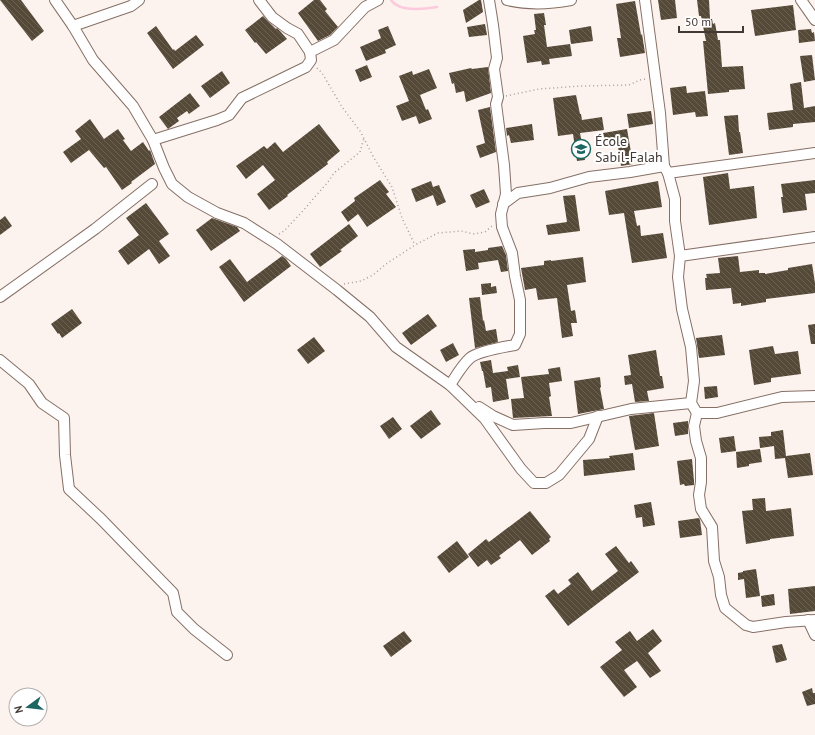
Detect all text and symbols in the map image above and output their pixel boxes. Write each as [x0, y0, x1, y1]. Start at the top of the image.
scale bar [679, 8, 743, 34]
text: 50 m [685, 14, 711, 29]
place label: École Sabil-Falah [595, 132, 663, 166]
school or university icon: École Sabil-Falah [570, 138, 592, 160]
north arrow [8, 687, 48, 727]
text: N [11, 704, 26, 715]

